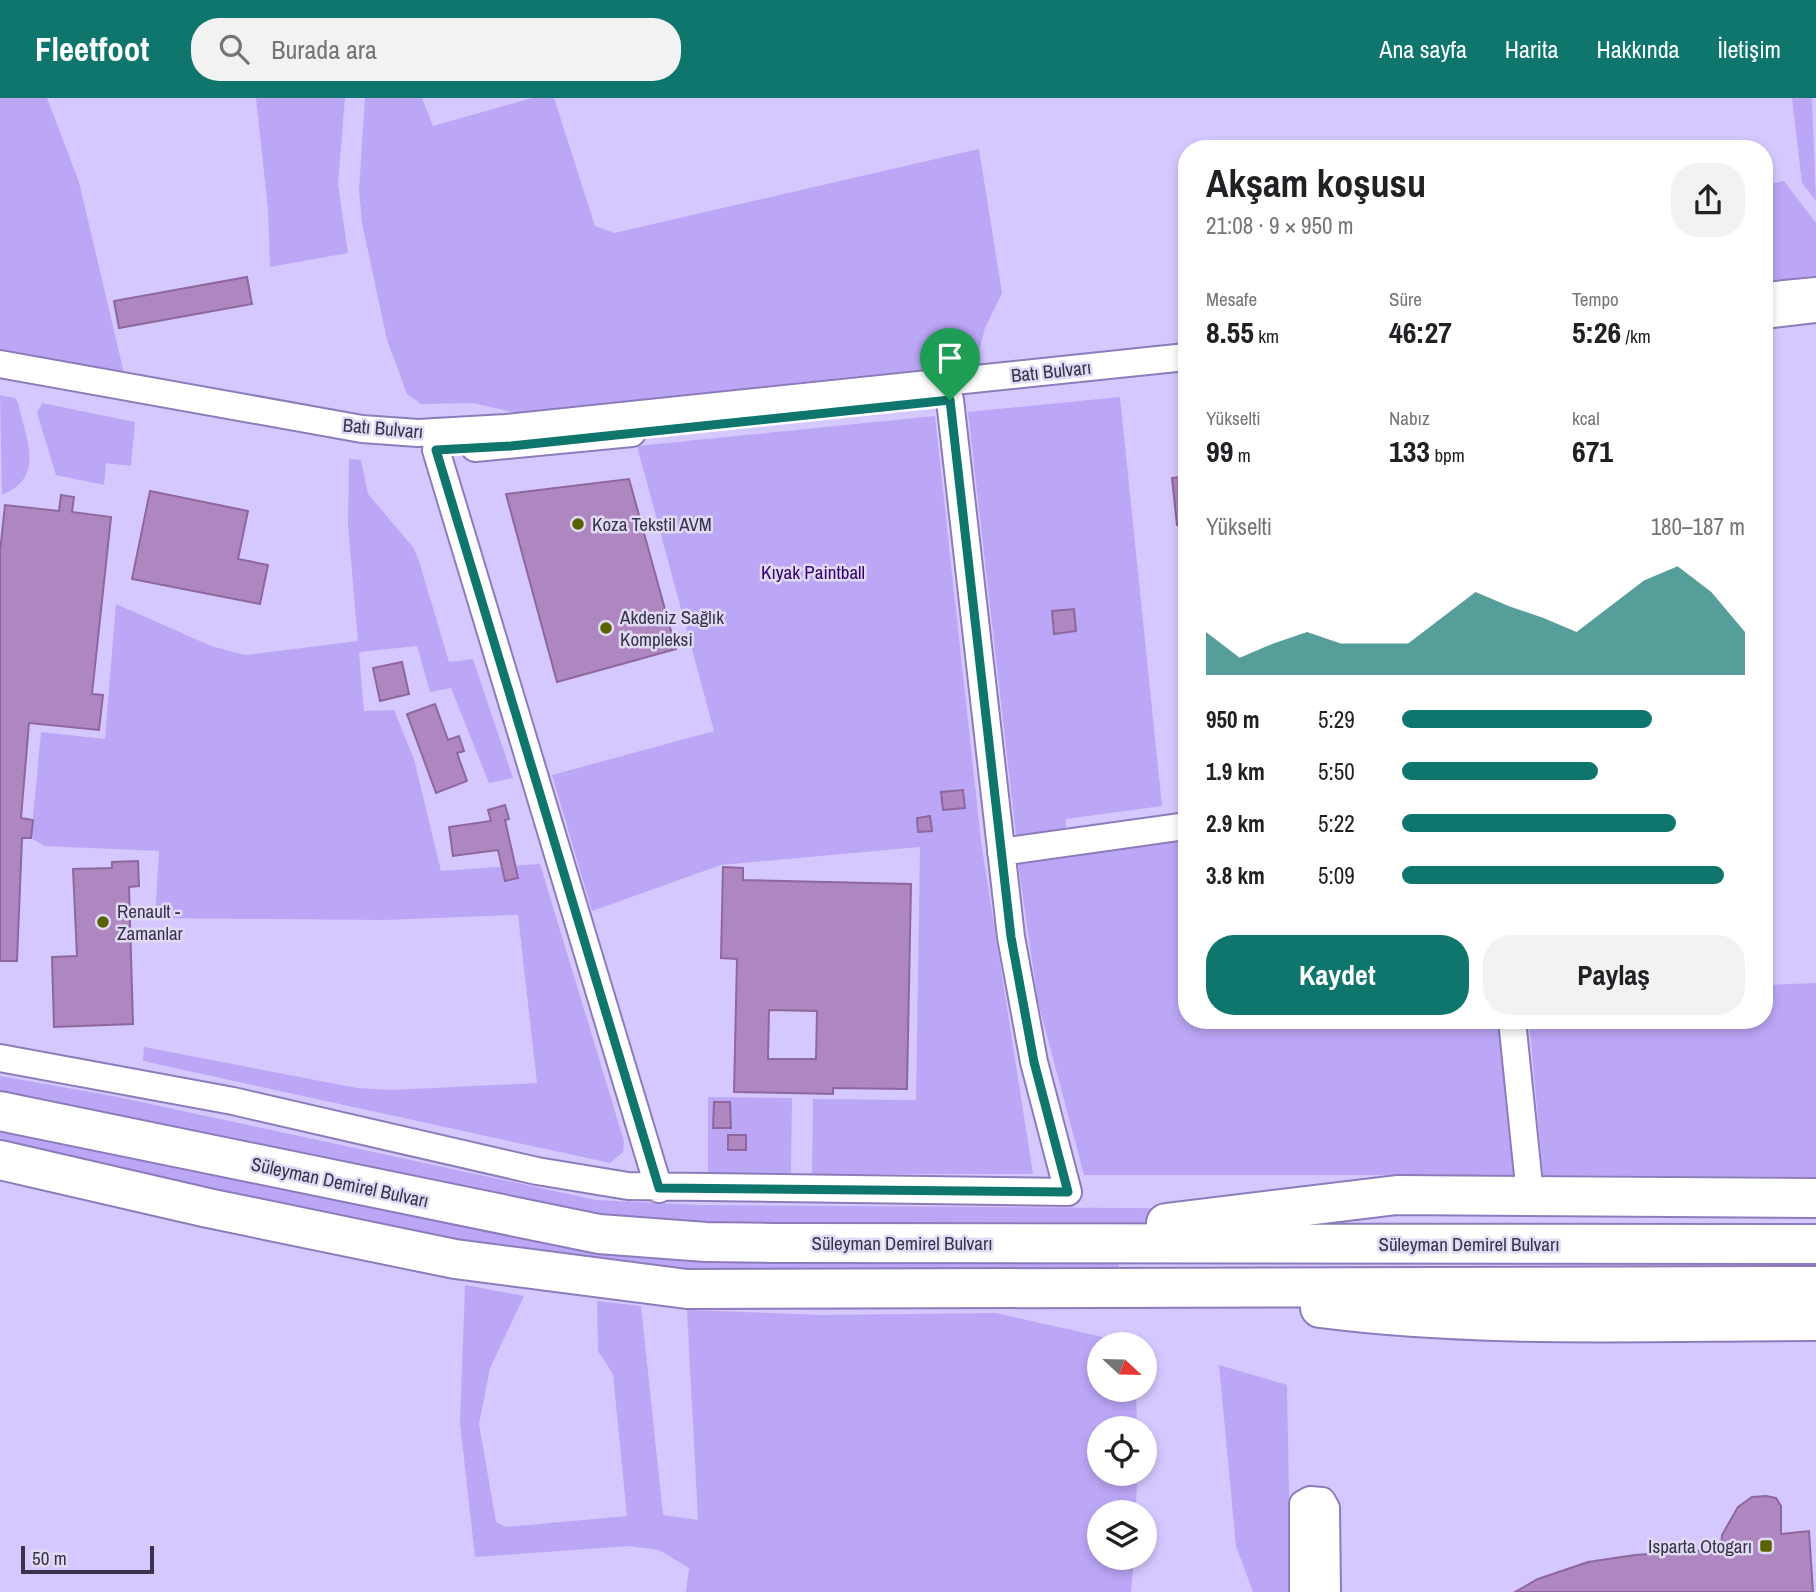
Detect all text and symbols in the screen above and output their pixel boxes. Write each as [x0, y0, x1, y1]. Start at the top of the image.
search box [191, 18, 681, 81]
text: Fleetfoot [35, 27, 149, 71]
icon: search [215, 30, 253, 68]
text: Burada ara [271, 32, 377, 67]
text: Ana sayfa [1379, 33, 1467, 65]
text: Harita [1505, 33, 1558, 65]
text: Hakkında [1596, 33, 1680, 65]
text: İletişim [1718, 33, 1781, 65]
text: Akşam koşusu [1206, 158, 1426, 209]
button: share [1671, 163, 1745, 237]
text: 21:08 · 9 × 950 m [1206, 210, 1353, 241]
text: Mesafe [1206, 286, 1257, 312]
text: Süre [1389, 286, 1422, 312]
text: Tempo [1572, 286, 1619, 312]
text: 8.55 [1206, 312, 1254, 352]
text: 46:27 [1389, 312, 1452, 352]
text: 5:26 [1572, 312, 1621, 352]
text: km [1254, 323, 1279, 349]
text: /km [1621, 323, 1651, 349]
pin [920, 328, 980, 400]
icon: arrive [931, 339, 969, 377]
street label: Batı Bulvarı [1010, 354, 1092, 388]
text: Yükselti [1206, 405, 1261, 431]
text: Nabız [1389, 405, 1430, 431]
text: kcal [1572, 405, 1600, 431]
street label: Batı Bulvarı [342, 412, 424, 444]
text: 99 [1206, 431, 1233, 471]
text: 133 [1389, 431, 1430, 471]
text: 671 [1572, 431, 1613, 471]
text: m [1233, 442, 1251, 468]
text: bpm [1430, 442, 1465, 468]
place label: Koza Tekstil AVM [592, 511, 712, 537]
text: Yükselti [1206, 511, 1272, 542]
text: 180–187 m [1651, 511, 1745, 542]
marker: Koza Tekstil AVM [570, 516, 586, 532]
park label: Kıyak Paintball [761, 559, 865, 585]
place label: Akdeniz Sağlık Kompleksi [619, 604, 724, 652]
marker: Akdeniz Sağlık Kompleksi [598, 620, 614, 636]
text: 950 m [1206, 704, 1259, 735]
text: 5:29 [1318, 704, 1355, 735]
text: 1.9 km [1206, 756, 1265, 787]
text: 5:50 [1318, 756, 1355, 787]
text: 2.9 km [1206, 808, 1265, 839]
text: 5:22 [1318, 808, 1355, 839]
text: 3.8 km [1206, 860, 1265, 891]
text: 5:09 [1318, 860, 1355, 891]
place label: Renault - Zamanlar [117, 898, 184, 946]
marker: Renault - Zamanlar [95, 914, 111, 930]
button: Kaydet [1206, 935, 1469, 1015]
button: Paylaş [1483, 935, 1745, 1015]
street label: Süleyman Demirel Bulvarı [249, 1150, 431, 1214]
street label: Süleyman Demirel Bulvarı [812, 1230, 992, 1256]
street label: Süleyman Demirel Bulvarı [1379, 1231, 1559, 1257]
north arrow [1087, 1332, 1157, 1402]
map controls [1087, 1332, 1157, 1570]
button: locate [1087, 1416, 1157, 1486]
button: layers [1087, 1500, 1157, 1570]
place label: Isparta Otogarı [1648, 1533, 1752, 1559]
marker: Isparta Otogarı [1758, 1538, 1774, 1554]
scale bar [21, 1543, 154, 1575]
text: 50 m [32, 1545, 67, 1571]

